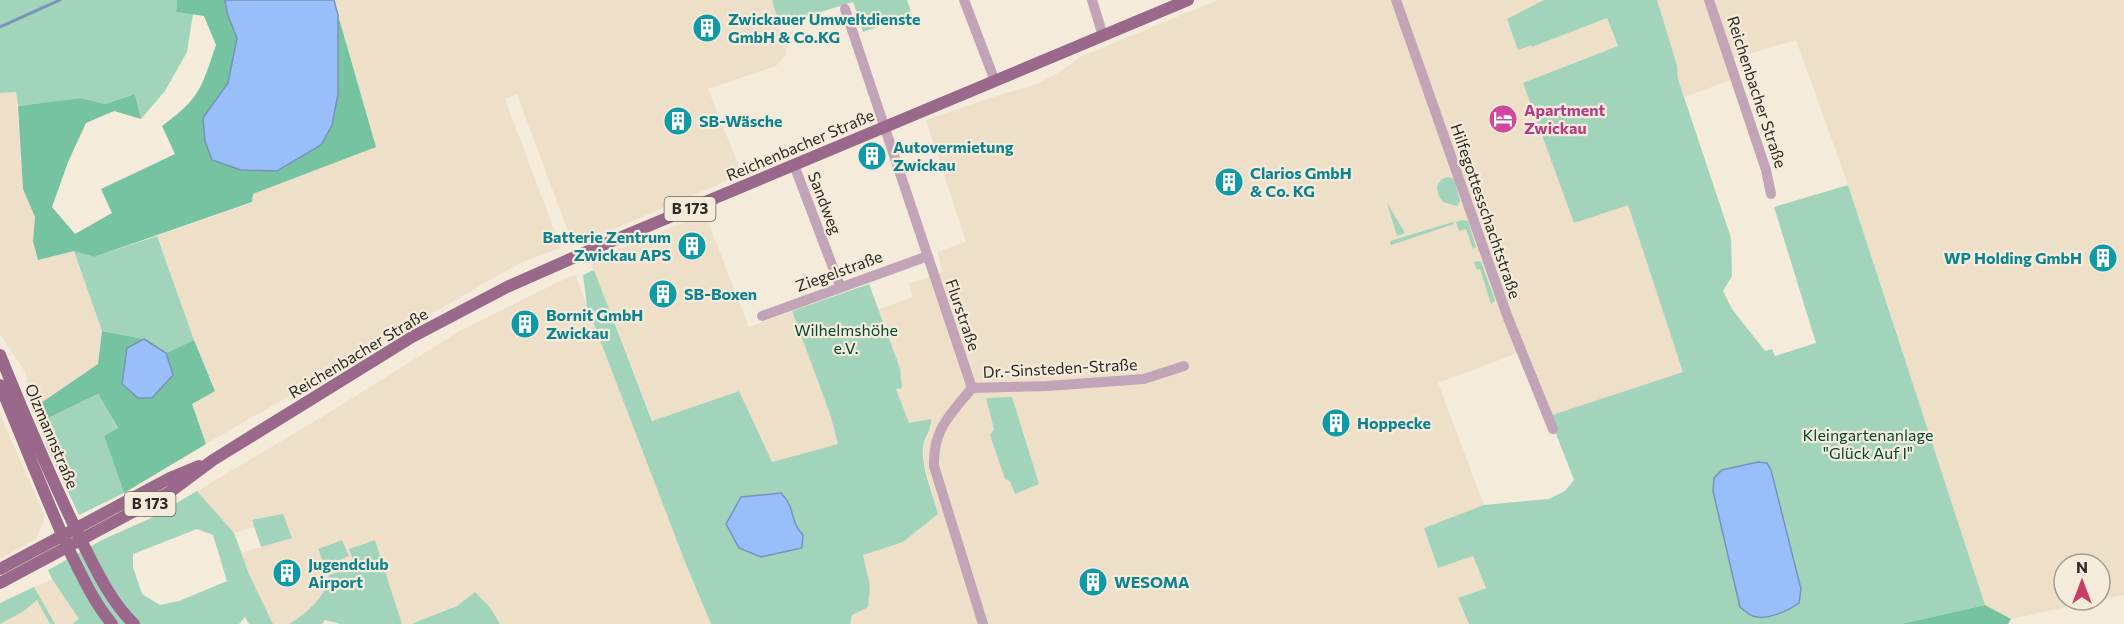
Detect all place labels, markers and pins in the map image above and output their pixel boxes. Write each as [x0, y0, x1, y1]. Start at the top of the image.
place label: Zwickauer Umweltdienste GmbH & Co.KG [728, 9, 920, 46]
building icon: Zwickauer Umweltdienste GmbH & Co.KG [691, 12, 723, 44]
place label: Apartment Zwickau [1524, 100, 1605, 137]
hotel icon: Apartment Zwickau [1487, 103, 1519, 135]
building icon: SB-Wäsche [662, 105, 694, 137]
place label: SB-Wäsche [699, 111, 783, 130]
place label: Autovermietung Zwickau [893, 137, 1014, 174]
building icon: Autovermietung Zwickau [856, 140, 888, 172]
place label: Clarios GmbH & Co. KG [1250, 163, 1352, 200]
building icon: Clarios GmbH & Co. KG [1213, 166, 1245, 198]
place label: Batterie Zentrum Zwickau APS [542, 227, 671, 264]
building icon: Batterie Zentrum Zwickau APS [676, 230, 708, 262]
building icon: WP Holding GmbH [2087, 242, 2119, 274]
place label: WP Holding GmbH [1944, 248, 2082, 267]
building icon: SB-Boxen [647, 278, 679, 310]
place label: SB-Boxen [684, 284, 757, 303]
place label: Bornit GmbH Zwickau [546, 305, 643, 342]
building icon: Bornit GmbH Zwickau [509, 308, 541, 340]
building icon: Hoppecke [1320, 407, 1352, 439]
place label: Hoppecke [1357, 413, 1431, 432]
place label: Jugendclub Airport [308, 554, 389, 591]
building icon: Jugendclub Airport [271, 557, 303, 589]
building icon: WESOMA [1077, 566, 1109, 598]
place label: WESOMA [1114, 572, 1190, 591]

